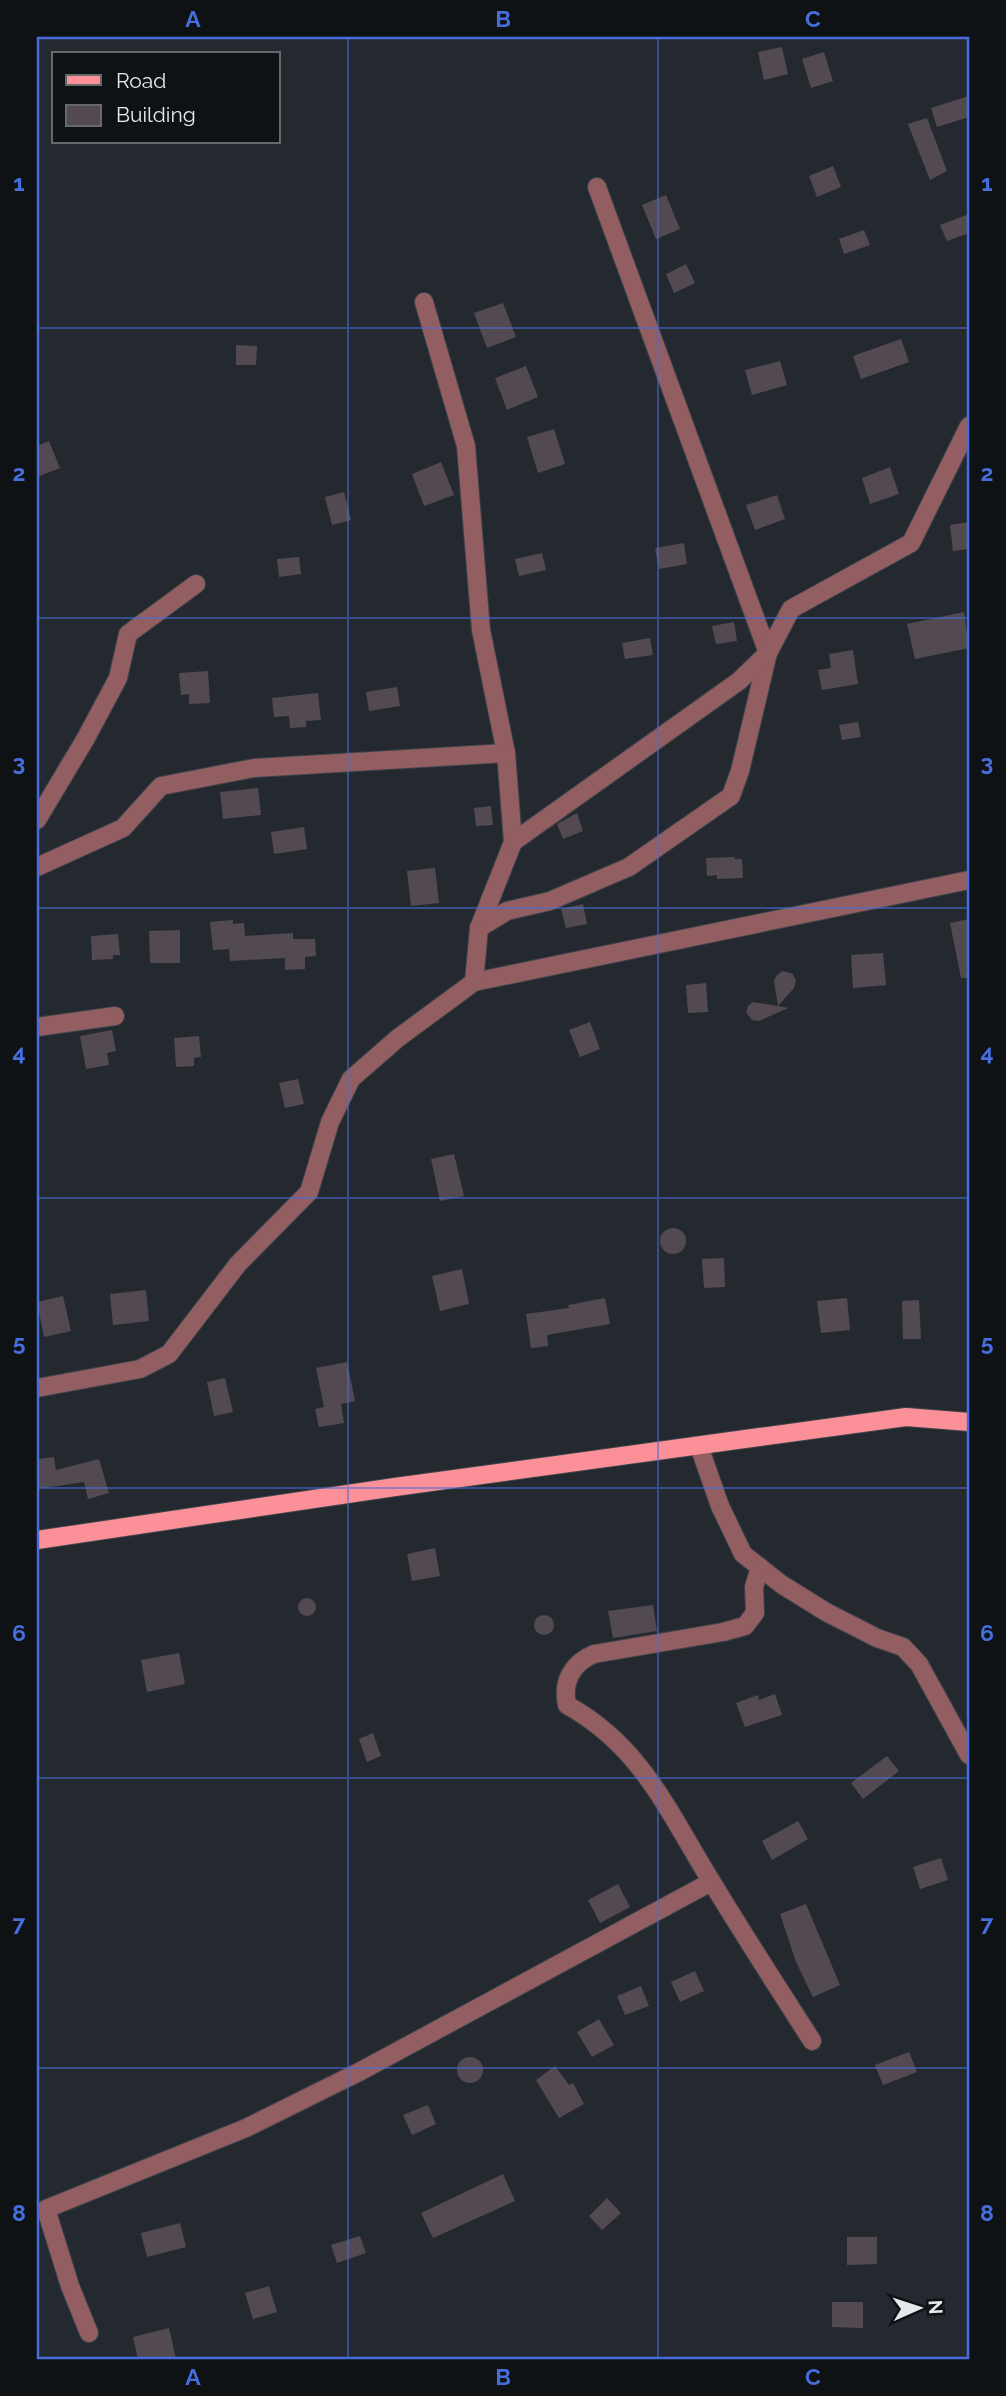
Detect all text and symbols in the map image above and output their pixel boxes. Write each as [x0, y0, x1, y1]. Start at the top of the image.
text: A [185, 5, 201, 32]
text: B [495, 5, 511, 32]
text: C [805, 5, 821, 32]
legend [52, 52, 280, 144]
text: Road [116, 68, 166, 93]
text: Building [116, 102, 196, 127]
text: 1 [13, 169, 25, 196]
text: 1 [981, 169, 993, 196]
text: 2 [13, 459, 25, 486]
text: 2 [981, 459, 993, 486]
text: 3 [13, 749, 25, 776]
text: 3 [981, 749, 993, 776]
text: 4 [12, 1039, 26, 1066]
text: 4 [980, 1039, 994, 1066]
text: 5 [13, 1329, 26, 1356]
text: 5 [981, 1329, 994, 1356]
text: 6 [12, 1619, 26, 1646]
text: 6 [980, 1619, 994, 1646]
text: 7 [13, 1909, 26, 1936]
text: 7 [981, 1909, 994, 1936]
text: 8 [12, 2199, 26, 2226]
text: 8 [980, 2199, 994, 2226]
north arrow [884, 2274, 954, 2344]
text: N [925, 2299, 947, 2315]
text: A [185, 2363, 201, 2390]
text: B [495, 2363, 511, 2390]
text: C [805, 2363, 821, 2390]

